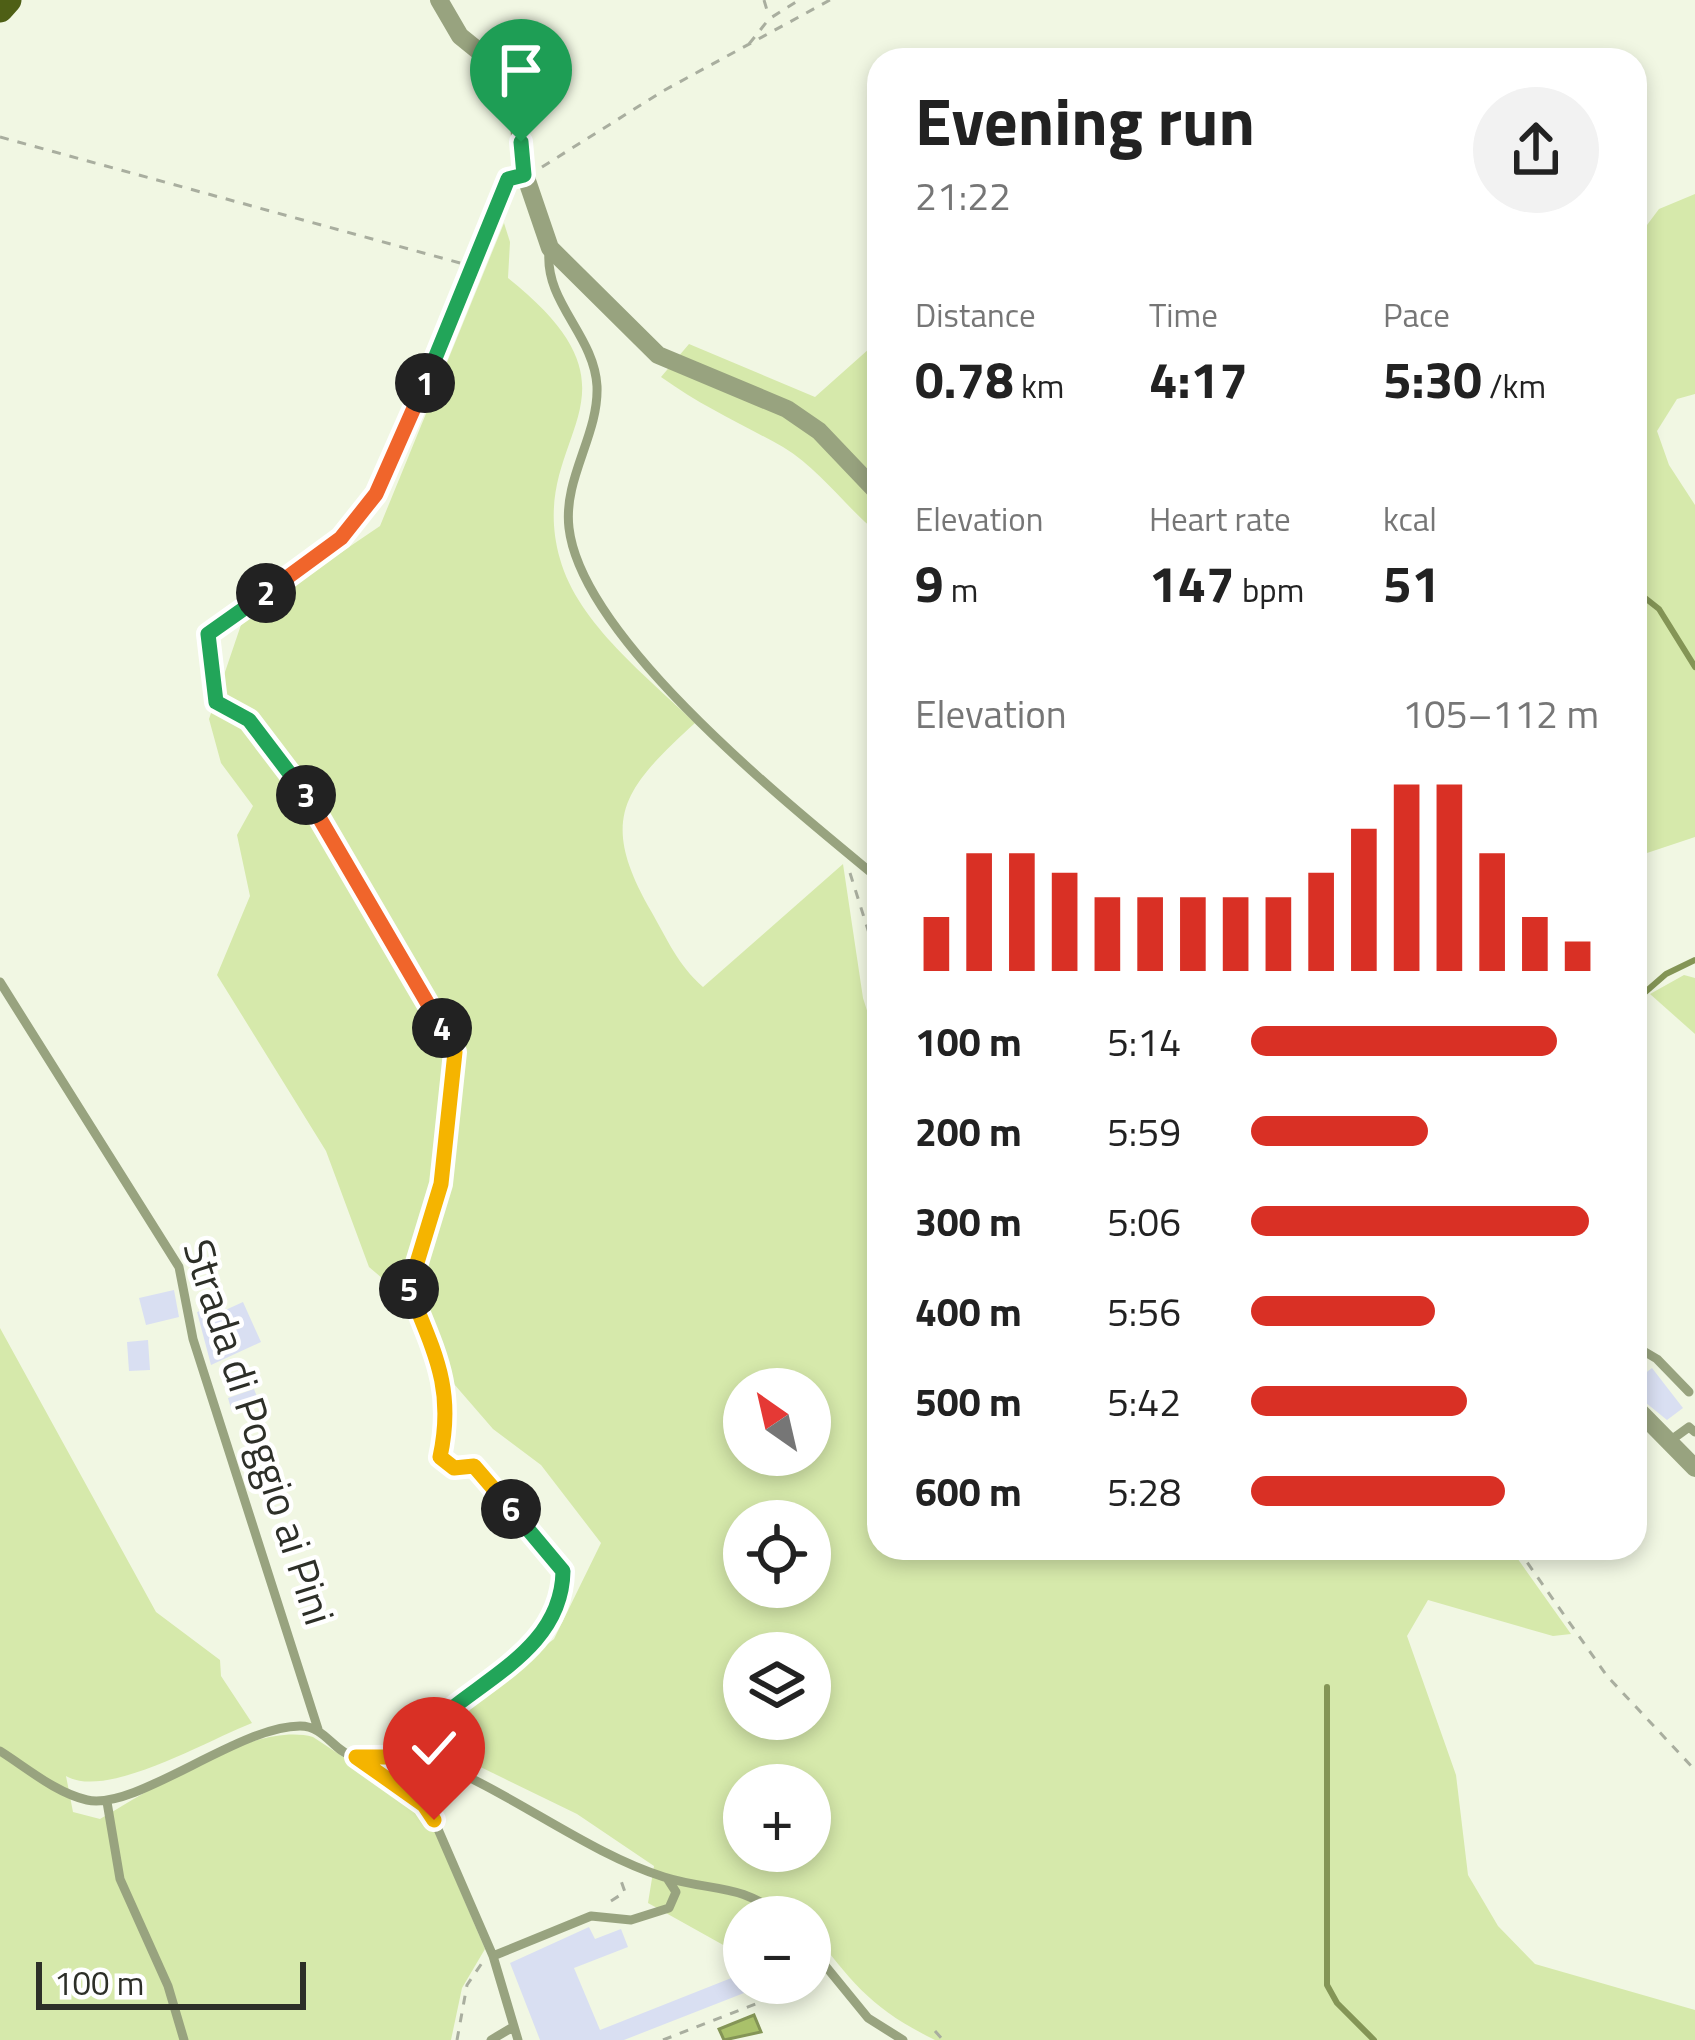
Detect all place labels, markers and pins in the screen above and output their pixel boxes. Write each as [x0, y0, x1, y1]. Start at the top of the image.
pin [470, 19, 572, 142]
pin: 1 [395, 353, 455, 413]
pin: 2 [236, 563, 296, 623]
pin: 3 [276, 765, 336, 825]
pin: 4 [412, 998, 472, 1058]
pin: 5 [379, 1259, 439, 1319]
pin: 6 [481, 1479, 541, 1539]
pin [383, 1697, 485, 1820]

